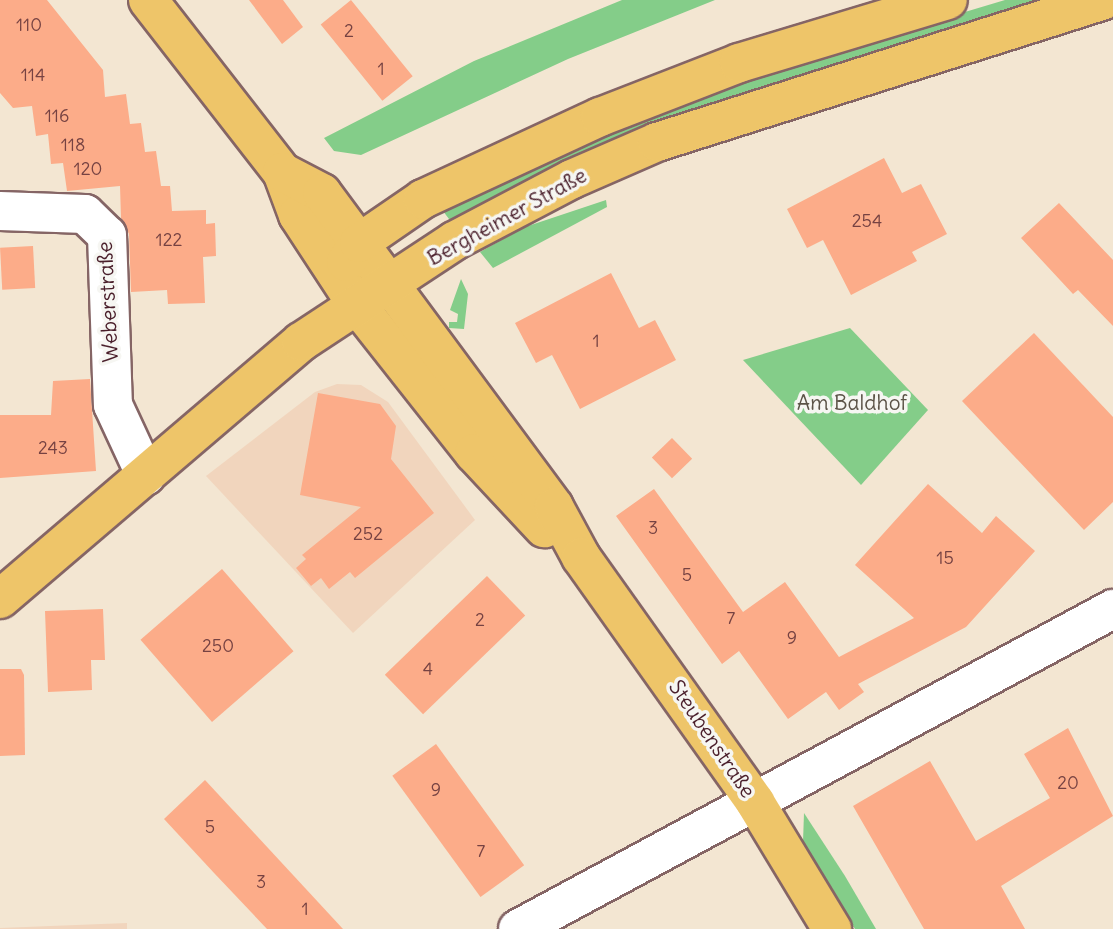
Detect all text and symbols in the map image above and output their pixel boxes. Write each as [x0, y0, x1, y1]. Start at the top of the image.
house number: 110 [16, 14, 42, 36]
house number: 2 [344, 20, 354, 42]
house number: 1 [377, 58, 385, 80]
house number: 114 [21, 64, 45, 86]
house number: 116 [45, 105, 69, 127]
house number: 118 [61, 134, 85, 156]
house number: 120 [74, 158, 102, 180]
street label: Bergheimer Straße [423, 163, 591, 271]
house number: 254 [852, 210, 882, 232]
house number: 122 [156, 229, 182, 251]
street label: Weberstraße [92, 241, 124, 363]
house number: 1 [592, 330, 600, 352]
park label: Am Baldhof [797, 390, 907, 416]
house number: 243 [38, 437, 68, 459]
house number: 3 [648, 517, 658, 539]
house number: 252 [353, 523, 383, 545]
house number: 15 [936, 547, 954, 569]
house number: 5 [682, 564, 692, 586]
house number: 7 [727, 607, 735, 629]
house number: 2 [475, 609, 485, 631]
house number: 9 [787, 627, 797, 649]
house number: 250 [202, 635, 234, 657]
house number: 4 [423, 658, 433, 680]
street label: Steubenstraße [663, 675, 761, 803]
house number: 20 [1057, 772, 1079, 794]
house number: 9 [431, 779, 441, 801]
house number: 5 [205, 816, 215, 838]
house number: 7 [477, 840, 485, 862]
house number: 3 [256, 871, 266, 893]
house number: 1 [301, 898, 309, 920]

